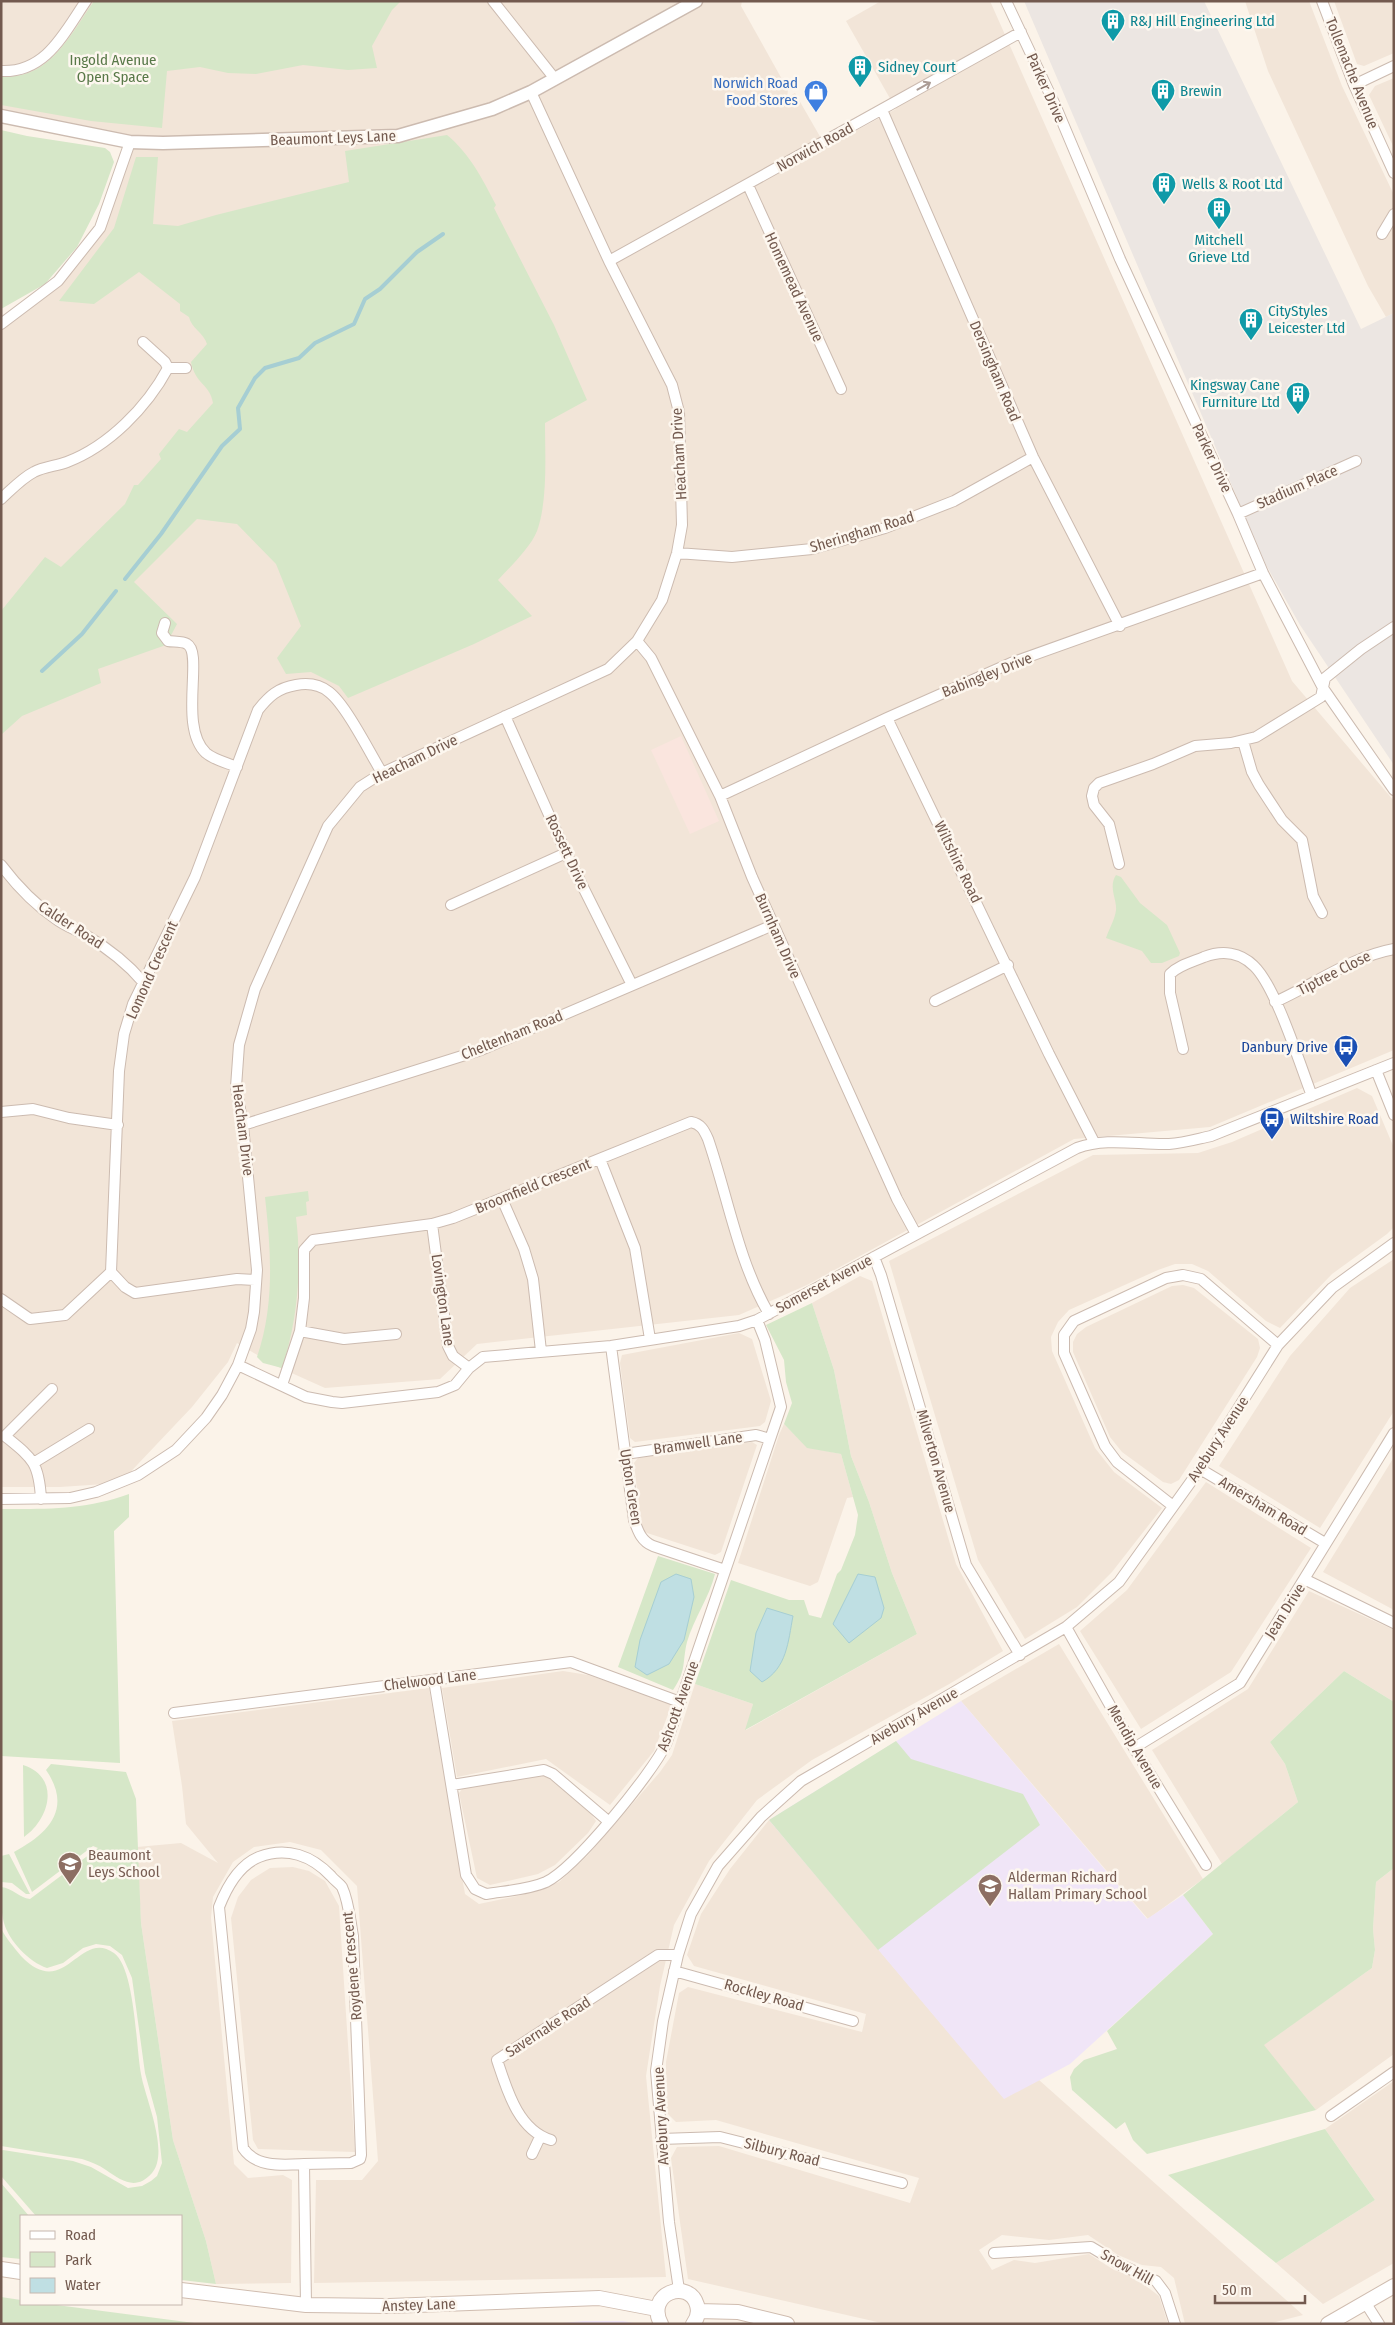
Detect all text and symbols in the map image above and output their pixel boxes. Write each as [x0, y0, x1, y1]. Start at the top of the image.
building icon: R&J Hill Engineering Ltd [1100, 8, 1126, 42]
place label: R&J Hill Engineering Ltd [1130, 12, 1275, 30]
street label: Tollemache Avenue [1321, 15, 1383, 131]
street label: Parker Drive [1023, 50, 1069, 126]
park label: Ingold Avenue Open Space [69, 51, 157, 86]
building icon: Sidney Court [847, 54, 873, 88]
place label: Sidney Court [878, 58, 956, 76]
place label: Norwich Road Food Stores [713, 74, 798, 109]
building icon: Brewin [1150, 78, 1176, 112]
shop icon: Norwich Road Food Stores [803, 79, 829, 113]
one-way arrow [917, 81, 932, 91]
place label: Brewin [1180, 82, 1222, 100]
street label: Norwich Road [774, 119, 856, 175]
street label: Beaumont Leys Lane [270, 127, 396, 149]
building icon: Wells & Root Ltd [1151, 171, 1177, 205]
place label: Wells & Root Ltd [1182, 175, 1283, 193]
building icon: Mitchell Grieve Ltd [1206, 196, 1232, 230]
street label: Homemead Avenue [761, 229, 827, 345]
place label: Mitchell Grieve Ltd [1188, 231, 1250, 266]
place label: CityStyles Leicester Ltd [1268, 302, 1345, 337]
building icon: CityStyles Leicester Ltd [1238, 307, 1264, 341]
street label: Dersingham Road [966, 318, 1024, 424]
place label: Kingsway Cane Furniture Ltd [1190, 376, 1280, 411]
building icon: Kingsway Cane Furniture Ltd [1285, 381, 1311, 415]
street label: Heacham Drive [668, 407, 690, 501]
street label: Parker Drive [1188, 420, 1236, 496]
street label: Stadium Place [1254, 461, 1340, 513]
street label: Sheringham Road [808, 508, 916, 556]
street label: Babingley Drive [939, 649, 1035, 701]
street label: Heacham Drive [370, 731, 460, 787]
street label: Rossett Drive [542, 811, 592, 893]
street label: Wiltshire Road [930, 818, 986, 906]
street label: Burnham Drive [751, 891, 805, 981]
street label: Calder Road [35, 897, 107, 953]
street label: Lomond Crescent [122, 918, 182, 1022]
street label: Tiptree Close [1294, 947, 1374, 999]
street label: Cheltenham Road [458, 1006, 566, 1064]
bus stop icon: Danbury Drive [1333, 1034, 1359, 1068]
place label: Danbury Drive [1241, 1038, 1328, 1056]
street label: Heacham Drive [228, 1083, 258, 1177]
bus stop icon: Wiltshire Road [1259, 1106, 1285, 1140]
place label: Wiltshire Road [1290, 1110, 1379, 1128]
street label: Broomfield Crescent [472, 1155, 594, 1217]
street label: Somerset Avenue [773, 1251, 875, 1317]
street label: Lovington Lane [428, 1253, 458, 1347]
street label: Avebury Avenue [1184, 1393, 1252, 1485]
street label: Milverton Avenue [913, 1407, 959, 1515]
street label: Bramwell Lane [652, 1428, 744, 1458]
street label: Upton Green [616, 1448, 646, 1526]
street label: Amersham Road [1216, 1473, 1310, 1539]
street label: Jean Drive [1261, 1580, 1309, 1642]
street label: Ashcott Avenue [653, 1658, 703, 1754]
street label: Chelwood Lane [383, 1665, 477, 1695]
street label: Avebury Avenue [867, 1684, 961, 1748]
street label: Mendip Avenue [1104, 1702, 1166, 1792]
place label: Beaumont Leys School [88, 1846, 160, 1881]
school or university icon: Beaumont Leys School [57, 1851, 83, 1885]
place label: Alderman Richard Hallam Primary School [1008, 1868, 1147, 1903]
school or university icon: Alderman Richard Hallam Primary School [977, 1873, 1003, 1907]
street label: Roydene Crescent [338, 1911, 366, 2021]
street label: Rockley Road [722, 1975, 806, 2015]
street label: Savernake Road [502, 1993, 594, 2061]
street label: Avebury Avenue [649, 2066, 673, 2166]
street label: Silbury Road [742, 2134, 822, 2170]
legend [20, 2215, 182, 2305]
text: Road [65, 2226, 96, 2244]
street label: Snow Hill [1098, 2245, 1156, 2289]
text: Park [65, 2251, 92, 2269]
scale bar [1215, 2272, 1305, 2304]
text: Water [65, 2276, 101, 2294]
text: 50 m [1222, 2281, 1252, 2299]
street label: Anstey Lane [382, 2295, 456, 2315]

